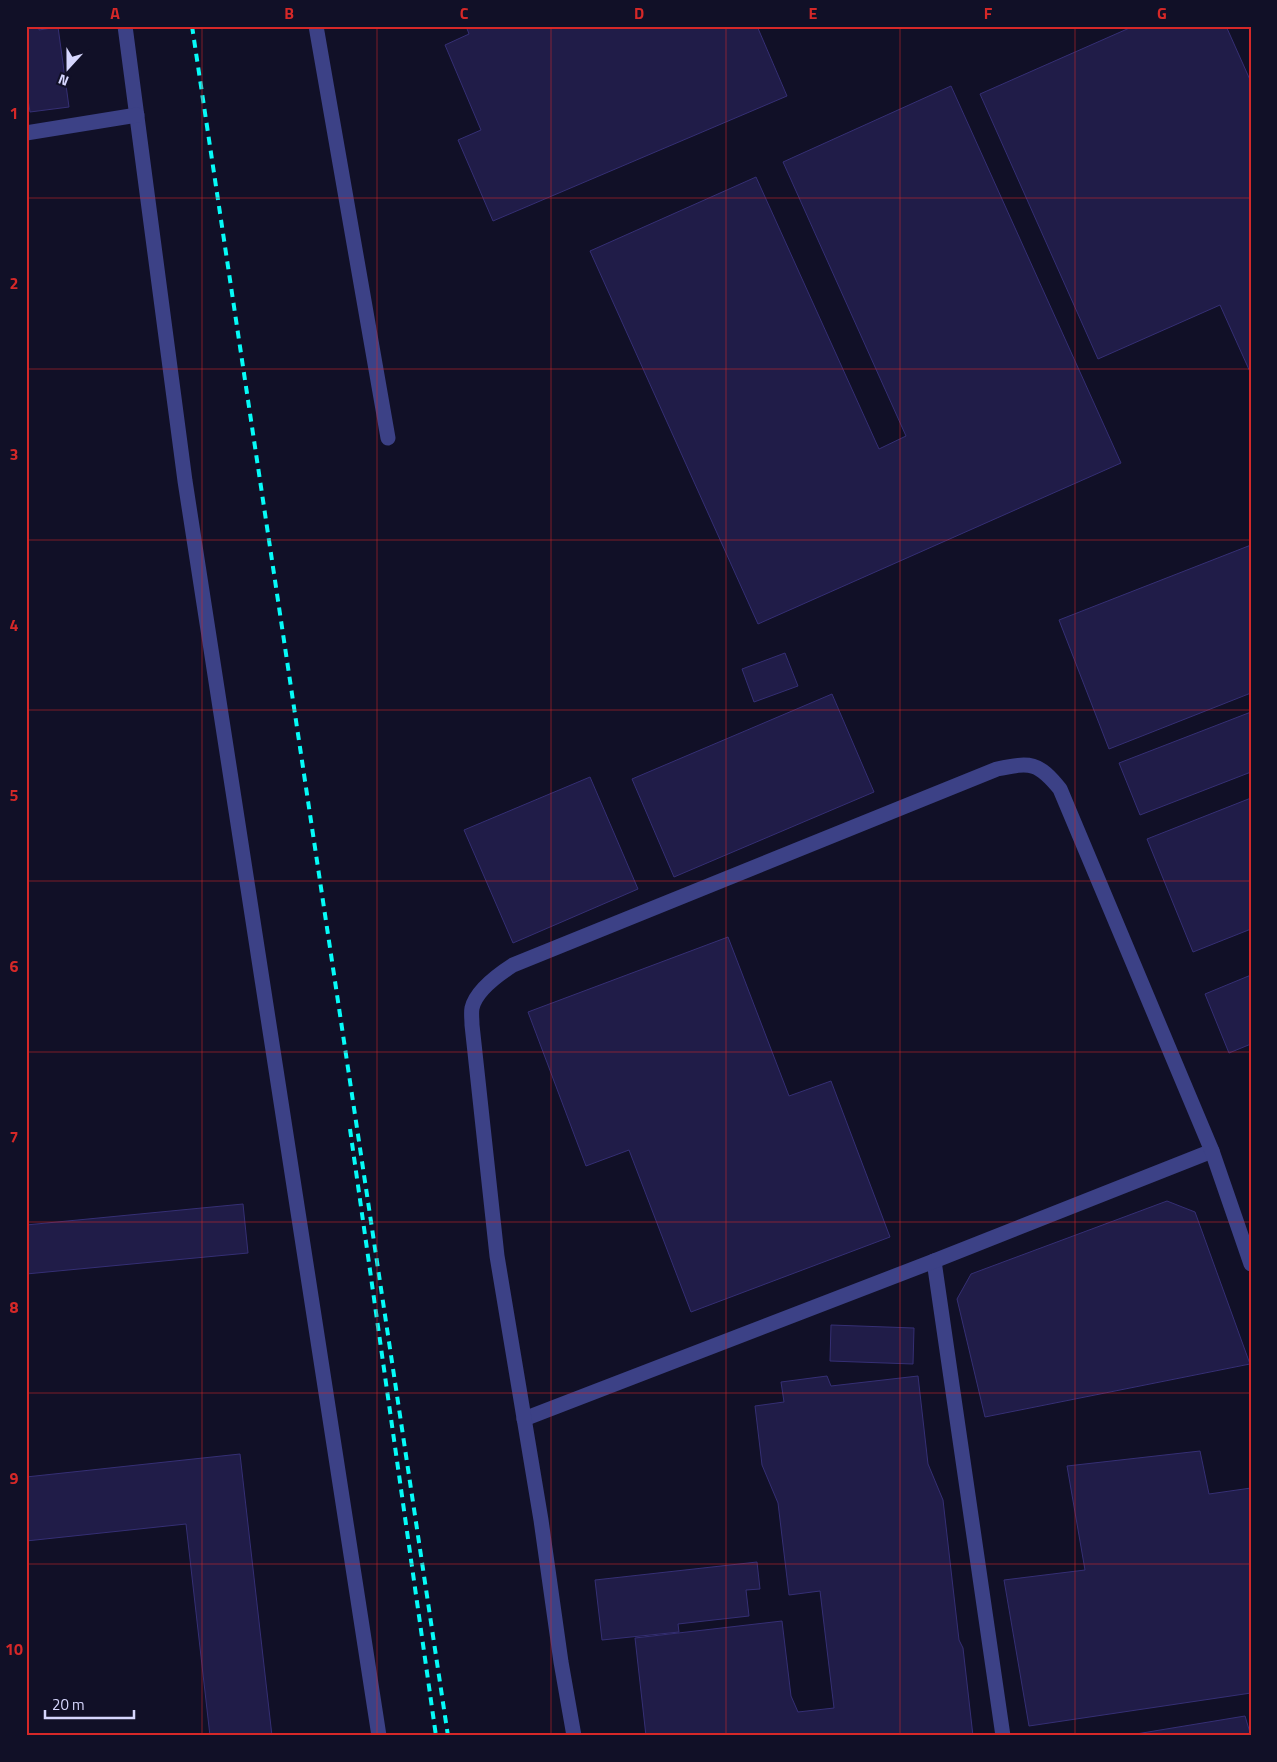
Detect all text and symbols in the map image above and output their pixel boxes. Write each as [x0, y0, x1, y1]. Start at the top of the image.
text: A [110, 1, 120, 25]
text: B [284, 1, 294, 25]
text: C [460, 1, 469, 25]
text: D [634, 1, 644, 25]
text: E [809, 1, 818, 25]
text: F [984, 1, 993, 25]
text: G [1157, 1, 1167, 25]
north arrow [42, 42, 92, 92]
text: N [55, 69, 71, 92]
text: 1 [10, 101, 18, 125]
text: 2 [10, 271, 18, 295]
text: 3 [10, 442, 18, 466]
text: 4 [10, 613, 19, 637]
text: 5 [10, 783, 19, 807]
text: 6 [10, 954, 19, 978]
text: 7 [10, 1125, 18, 1149]
text: 8 [10, 1295, 19, 1319]
text: 9 [10, 1466, 19, 1490]
text: 10 [5, 1637, 23, 1661]
scale bar [45, 1687, 134, 1719]
text: 20 m [52, 1693, 85, 1716]

